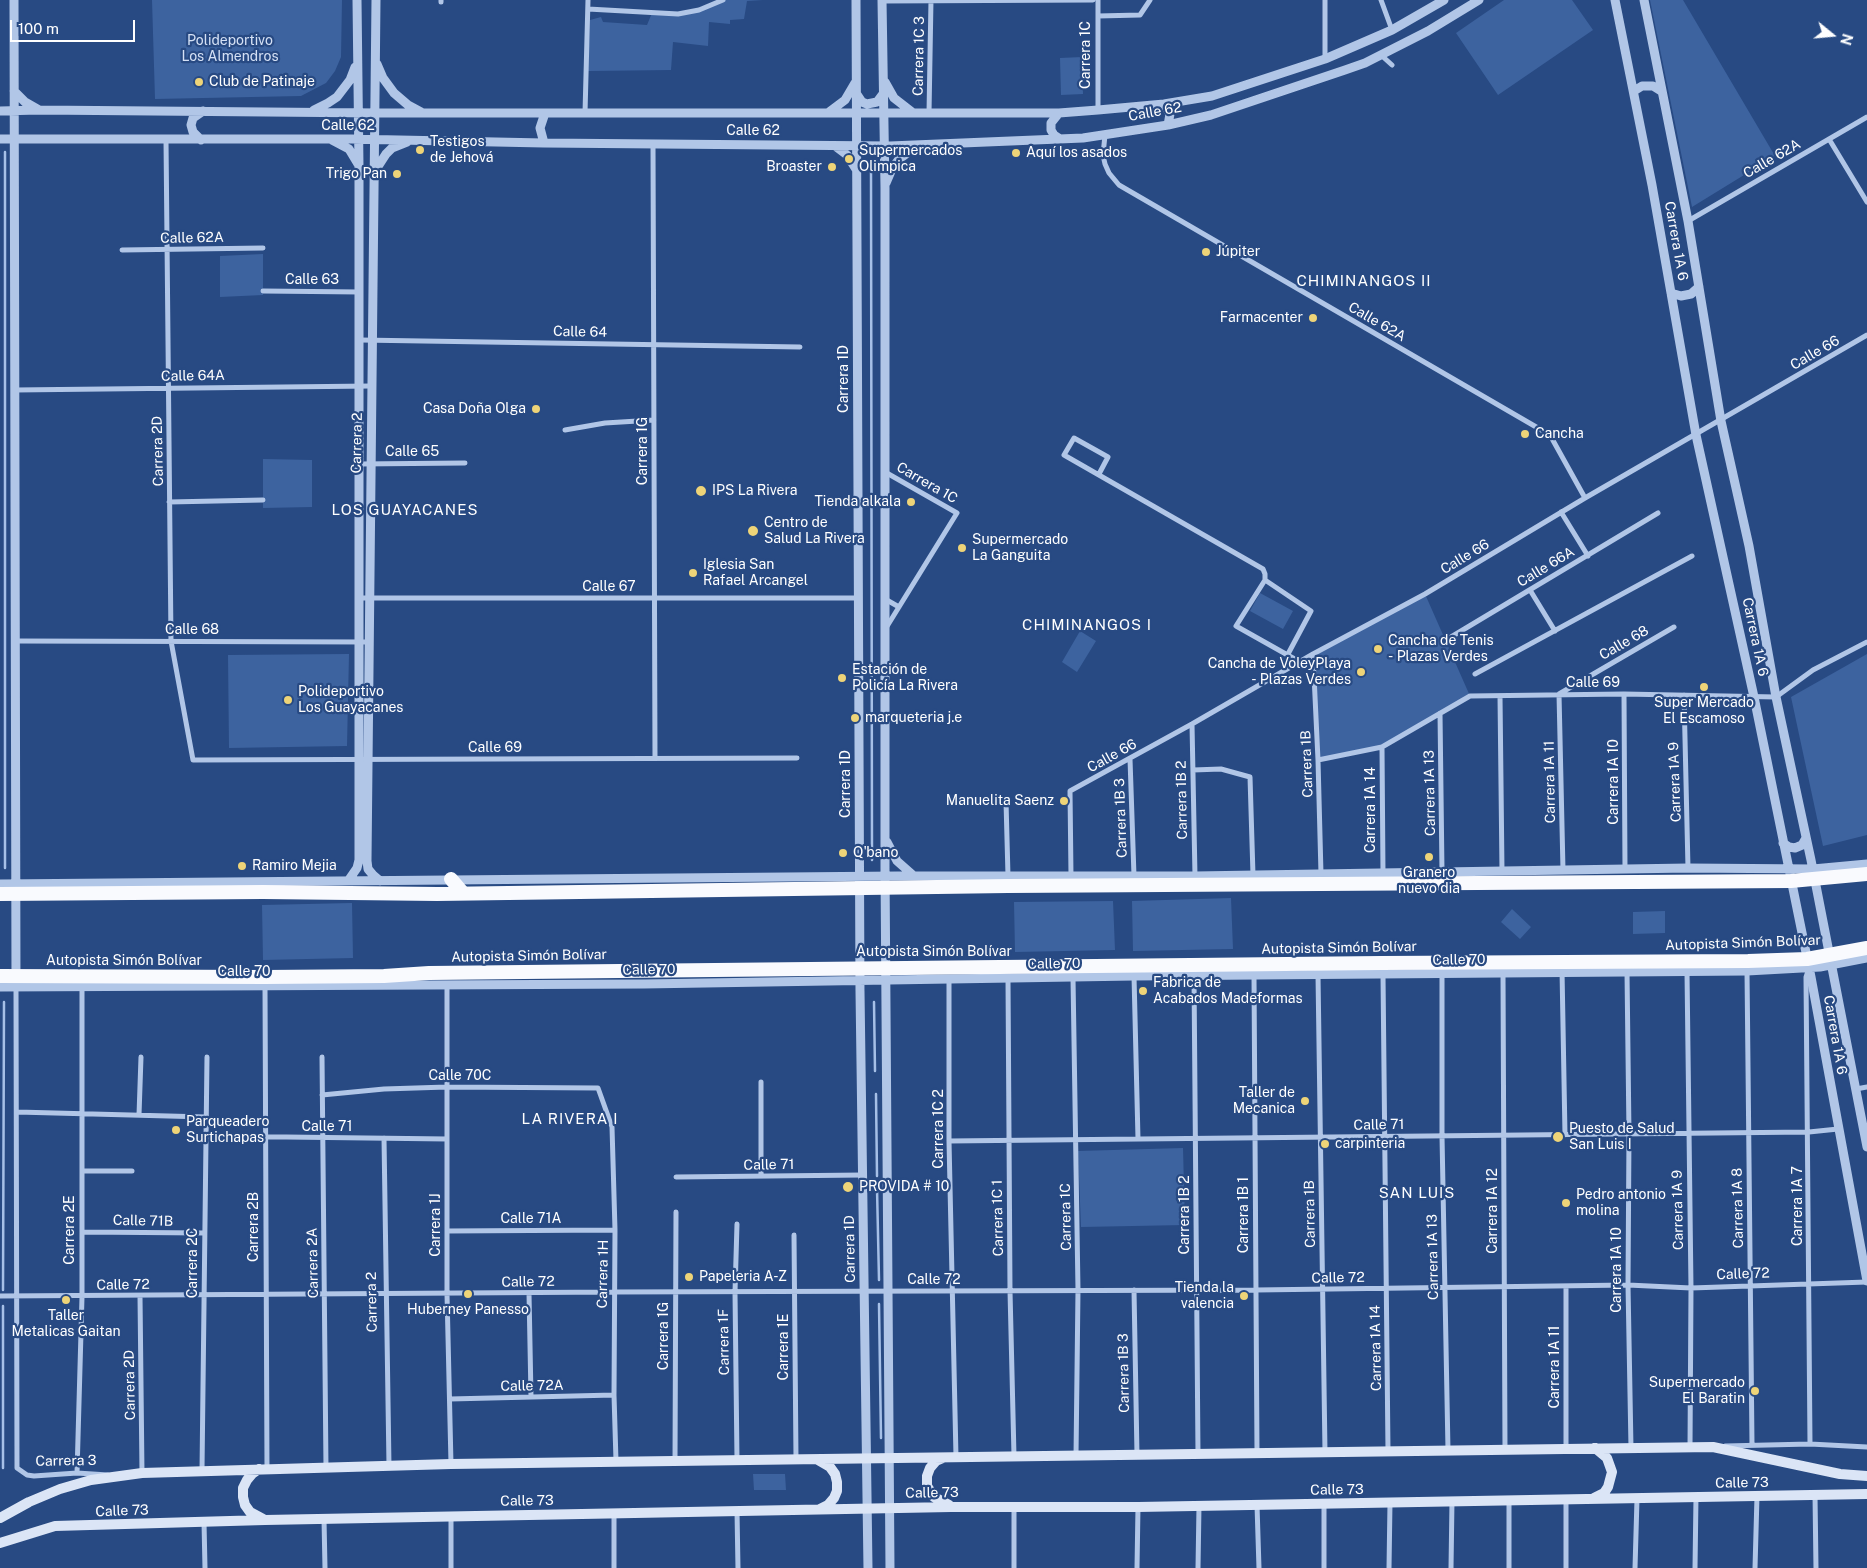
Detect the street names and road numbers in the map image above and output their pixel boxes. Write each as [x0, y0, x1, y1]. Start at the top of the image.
street label: Carrera 1C 3 [910, 16, 928, 96]
street label: Carrera 1C [1078, 21, 1094, 89]
street label: Calle 62 [1127, 99, 1183, 125]
street label: Calle 62 [321, 118, 375, 134]
street label: Calle 62 [726, 123, 780, 139]
street label: Calle 62A [1740, 136, 1804, 182]
street label: Carrera 1A 6 [1661, 200, 1691, 282]
street label: Calle 62A [160, 229, 224, 247]
street label: Calle 63 [285, 272, 339, 288]
street label: Calle 62A [1345, 299, 1409, 345]
street label: Calle 64 [553, 323, 607, 341]
street label: Calle 66 [1787, 332, 1843, 374]
street label: Carrera 1D [836, 345, 852, 413]
street label: Calle 64A [161, 367, 225, 385]
street label: Carrera 2 [348, 412, 366, 474]
street label: Carrera 2D [149, 416, 167, 486]
street label: Carrera 1G [635, 417, 651, 485]
street label: Calle 65 [385, 444, 439, 460]
street label: Carrera 1C [893, 459, 961, 507]
street label: Calle 66 [1438, 536, 1492, 578]
street label: Calle 66A [1514, 543, 1578, 591]
street label: Calle 67 [582, 579, 636, 595]
street label: Carrera 1A 6 [1738, 596, 1772, 678]
street label: Calle 68 [165, 622, 219, 638]
street label: Calle 68 [1596, 622, 1652, 664]
street label: Calle 69 [1566, 675, 1620, 691]
street label: Carrera 1B [1297, 730, 1317, 798]
street label: Calle 66 [1084, 736, 1140, 776]
street label: Carrera 1A 10 [1606, 739, 1622, 825]
street label: Calle 69 [468, 740, 522, 756]
street label: Carrera 1A 11 [1541, 740, 1559, 824]
street label: Carrera 1A 9 [1665, 742, 1685, 822]
street label: Carrera 1D [838, 750, 854, 818]
street label: Carrera 1A 13 [1421, 750, 1439, 836]
street label: Carrera 1B 2 [1173, 760, 1191, 840]
street label: Carrera 1A 14 [1363, 767, 1379, 853]
street label: Carrera 1B 3 [1111, 778, 1131, 858]
street label: Autopista Simón Bolívar [1665, 932, 1821, 954]
street label: Autopista Simón Bolívar [1261, 938, 1417, 958]
street label: Autopista Simón Bolívar [856, 944, 1012, 960]
street label: Autopista Simón Bolívar [451, 946, 607, 966]
street label: Calle 70 [1432, 951, 1486, 969]
street label: Autopista Simón Bolívar [46, 953, 202, 969]
street label: Calle 70 [1027, 955, 1081, 973]
street label: Calle 70 [622, 961, 676, 979]
street label: Calle 70 [217, 964, 271, 980]
street label: Carrera 1A 6 [1820, 994, 1850, 1076]
street label: Calle 70C [429, 1068, 491, 1084]
street label: Carrera 1C 2 [931, 1089, 947, 1169]
street label: Calle 71 [1353, 1116, 1405, 1134]
street label: Calle 71 [302, 1119, 352, 1135]
street label: Calle 71 [743, 1156, 795, 1174]
street label: Carrera 1A 7 [1790, 1166, 1806, 1246]
street label: Carrera 1A 12 [1485, 1168, 1501, 1254]
street label: Carrera 1A 8 [1729, 1168, 1747, 1248]
street label: Carrera 1A 9 [1669, 1170, 1687, 1250]
street label: Carrera 1B 2 [1177, 1175, 1193, 1255]
street label: Carrera 1B 1 [1236, 1177, 1252, 1253]
street label: Carrera 1C 1 [989, 1179, 1007, 1257]
street label: Carrera 1B [1301, 1180, 1319, 1248]
street label: Carrera 1C [1057, 1183, 1075, 1251]
street label: Carrera 2B [246, 1192, 262, 1262]
street label: Carrera 1J [428, 1193, 444, 1257]
street label: Carrera 2E [62, 1195, 78, 1265]
street label: Calle 71A [501, 1211, 561, 1227]
street label: Calle 71B [113, 1212, 173, 1230]
street label: Carrera 1A 13 [1424, 1214, 1442, 1300]
street label: Carrera 1D [841, 1215, 859, 1283]
street label: Carrera 1A 10 [1609, 1227, 1625, 1313]
street label: Carrera 2C [185, 1228, 201, 1298]
street label: Carrera 2A [304, 1228, 322, 1298]
street label: Carrera 1H [594, 1239, 612, 1309]
street label: Calle 72 [1716, 1265, 1770, 1283]
street label: Calle 72 [1311, 1269, 1365, 1287]
street label: Carrera 2 [363, 1271, 381, 1333]
street label: Calle 72 [907, 1272, 961, 1288]
street label: Calle 72 [501, 1273, 555, 1291]
street label: Calle 72 [96, 1276, 150, 1294]
street label: Carrera 1G [656, 1302, 672, 1370]
street label: Carrera 1A 14 [1367, 1305, 1385, 1391]
street label: Carrera 1F [715, 1309, 733, 1375]
street label: Carrera 1E [776, 1314, 792, 1380]
street label: Carrera 1A 11 [1547, 1326, 1563, 1408]
street label: Carrera 1B 3 [1115, 1333, 1133, 1413]
street label: Carrera 2D [121, 1350, 139, 1420]
street label: Calle 72A [500, 1377, 564, 1395]
street label: Carrera 3 [35, 1452, 97, 1470]
street label: Calle 73 [1715, 1474, 1769, 1492]
street label: Calle 73 [1310, 1481, 1364, 1499]
street label: Calle 73 [905, 1484, 959, 1502]
street label: Calle 73 [500, 1492, 554, 1510]
street label: Calle 73 [95, 1502, 149, 1520]

